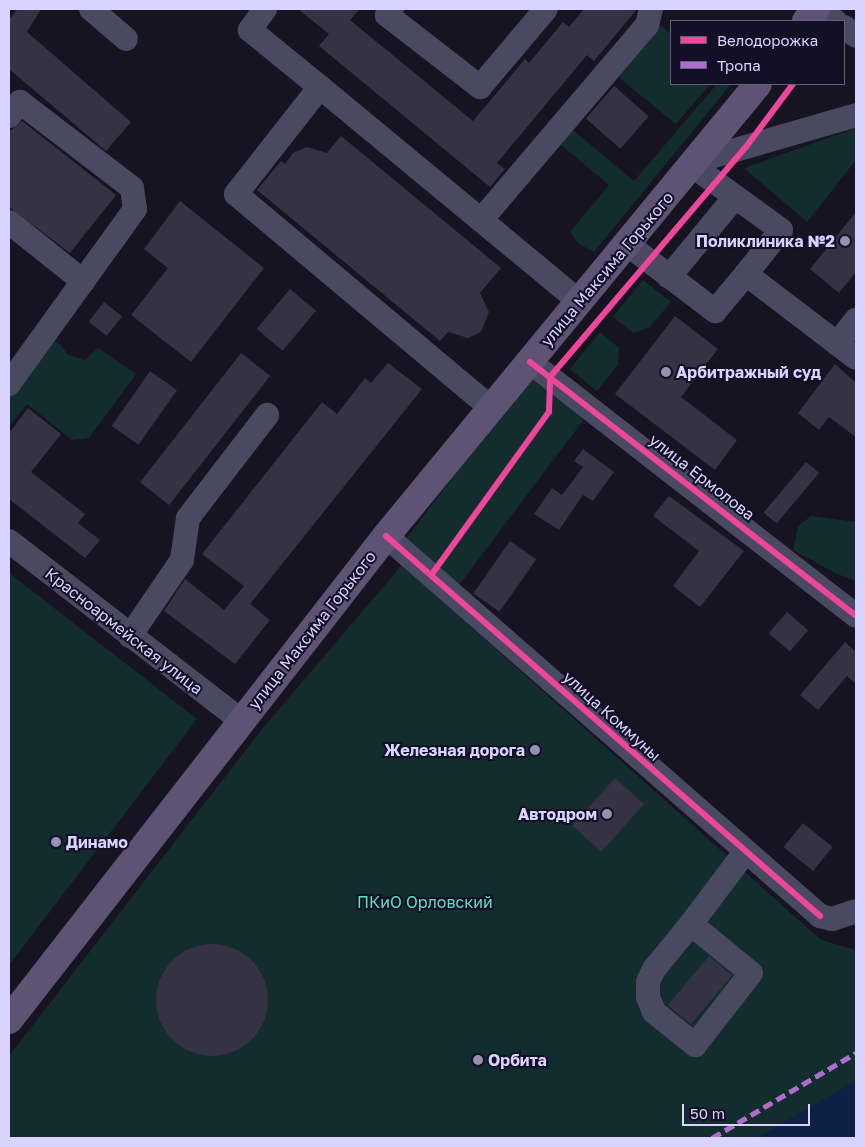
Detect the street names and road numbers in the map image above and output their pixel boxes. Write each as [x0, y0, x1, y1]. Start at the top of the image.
street label: улица Максима Горького [537, 188, 677, 350]
street label: улица Ермолова [645, 430, 759, 524]
street label: улица Максима Горького [244, 547, 380, 713]
street label: Красноармейская улица [41, 564, 207, 698]
street label: улица Коммуны [559, 667, 665, 765]

